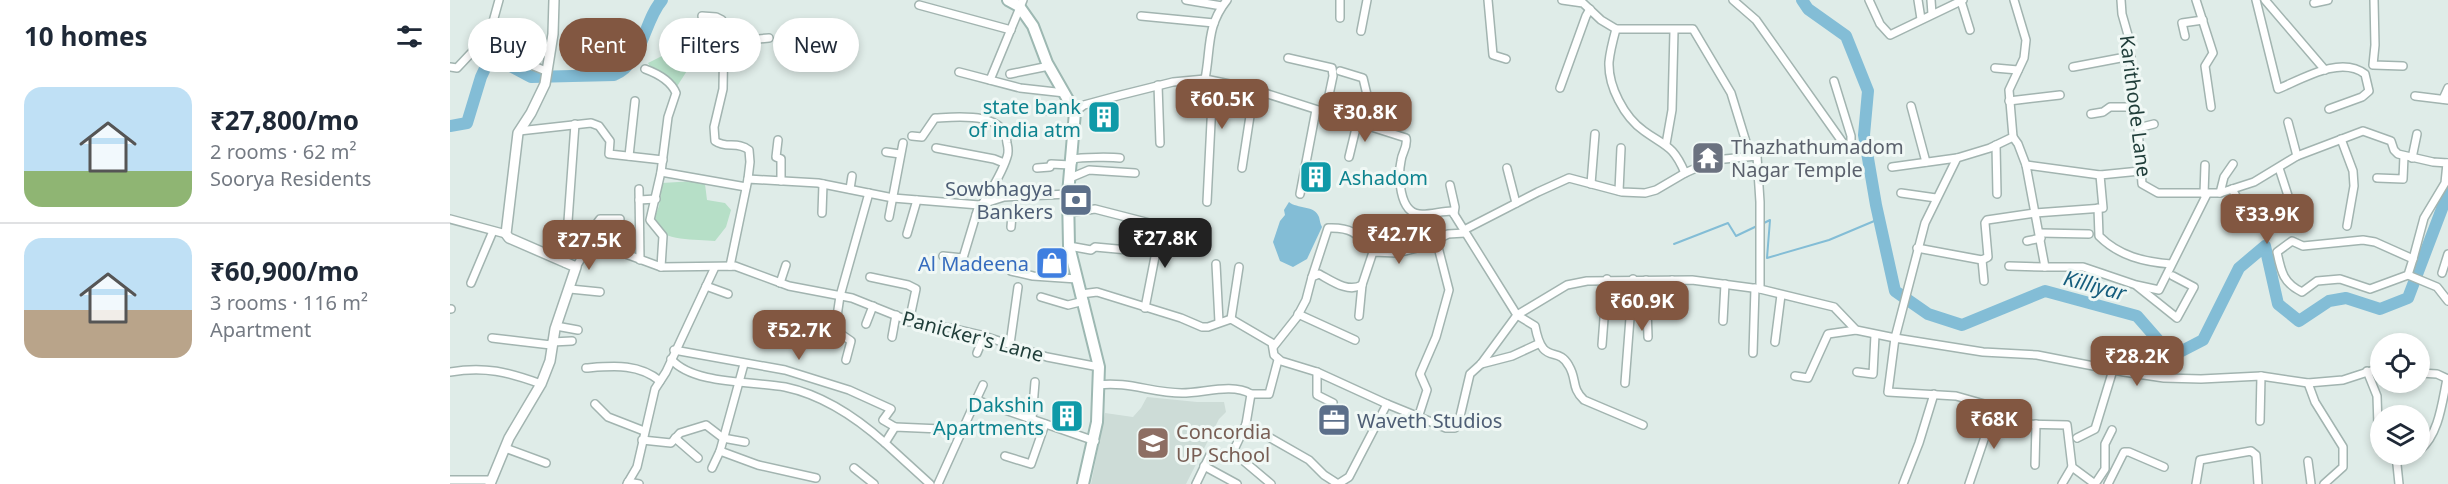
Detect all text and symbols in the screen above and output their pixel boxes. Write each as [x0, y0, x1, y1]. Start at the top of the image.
text: 10 homes [24, 18, 148, 54]
chip: Buy [468, 18, 547, 72]
chip: Rent [559, 18, 647, 72]
chip: Filters [659, 18, 761, 72]
chip: New [773, 18, 859, 72]
icon: filters [393, 20, 426, 53]
street label: Karithode Lane [2114, 33, 2158, 179]
pin: ₹60.5K [1173, 79, 1271, 130]
text: ₹60.5K [1190, 85, 1254, 112]
pin: ₹30.8K [1316, 92, 1414, 143]
place label: state bank of india atm [968, 93, 1081, 143]
text: ₹30.8K [1333, 98, 1397, 125]
building icon: state bank of india atm [1086, 99, 1122, 135]
text: ₹27,800/mo [210, 102, 359, 138]
icon: home [72, 111, 144, 183]
place label: Thazhathumadom Nagar Temple [1731, 133, 1904, 183]
text: 2 rooms · 62 m² [210, 138, 357, 165]
temple icon: Thazhathumadom Nagar Temple [1690, 140, 1726, 176]
building icon: Ashadom [1298, 159, 1334, 195]
place label: Ashadom [1339, 164, 1428, 191]
text: Soorya Residents [210, 165, 371, 192]
place label: Sowbhagya Bankers [945, 175, 1053, 225]
bank icon: Sowbhagya Bankers [1058, 182, 1094, 218]
pin: ₹33.9K [2218, 194, 2316, 245]
text: ₹33.9K [2235, 200, 2299, 227]
pin: ₹42.7K [1350, 214, 1448, 265]
pin: ₹27.8K [1116, 218, 1214, 269]
pin: ₹27.5K [540, 220, 638, 271]
text: ₹42.7K [1367, 220, 1431, 247]
text: ₹27.8K [1133, 224, 1197, 251]
text: ₹27.5K [557, 226, 621, 253]
shop icon: Al Madeena [1034, 245, 1070, 281]
place label: Al Madeena [918, 250, 1029, 277]
text: ₹60,900/mo [210, 253, 359, 289]
icon: home [72, 262, 144, 334]
water label: Killiyar [2061, 263, 2131, 307]
pin: ₹60.9K [1593, 281, 1691, 332]
text: ₹60.9K [1610, 287, 1674, 314]
text: 3 rooms · 116 m² [210, 289, 368, 316]
street label: Panicker's Lane [899, 304, 1047, 368]
pin: ₹52.7K [750, 310, 848, 361]
text: Apartment [210, 316, 311, 343]
text: ₹52.7K [767, 316, 831, 343]
map controls [2370, 333, 2430, 465]
button: locate [2370, 333, 2430, 393]
pin: ₹28.2K [2088, 336, 2186, 387]
text: ₹28.2K [2105, 342, 2169, 369]
place label: Dakshin Apartments [933, 391, 1044, 441]
building icon: Dakshin Apartments [1049, 398, 1085, 434]
pin: ₹68K [1958, 399, 2030, 450]
office icon: Waveth Studios [1316, 402, 1352, 438]
text: ₹68K [1970, 405, 2018, 432]
button: layers [2370, 405, 2430, 465]
place label: Waveth Studios [1357, 407, 1502, 434]
place label: Concordia UP School [1176, 418, 1271, 468]
school or university icon: Concordia UP School [1135, 425, 1171, 461]

